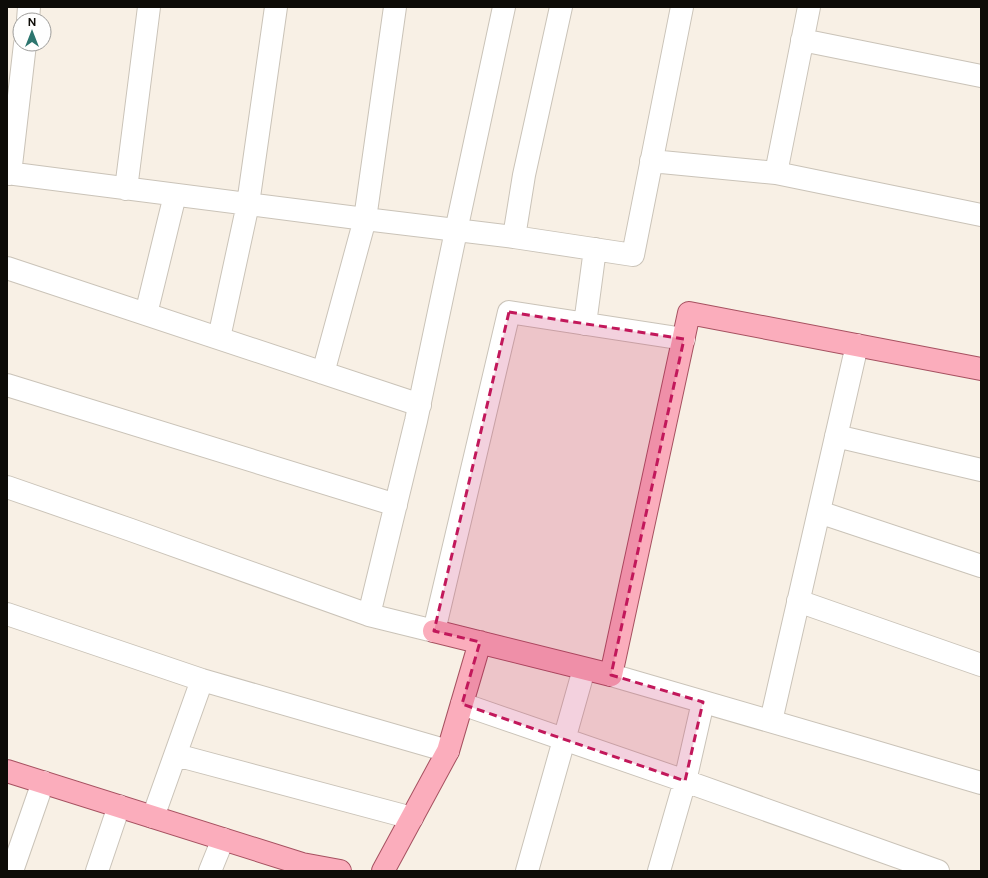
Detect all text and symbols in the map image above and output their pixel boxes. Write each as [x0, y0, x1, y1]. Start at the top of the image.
north arrow [12, 12, 52, 52]
text: N [28, 16, 36, 29]

